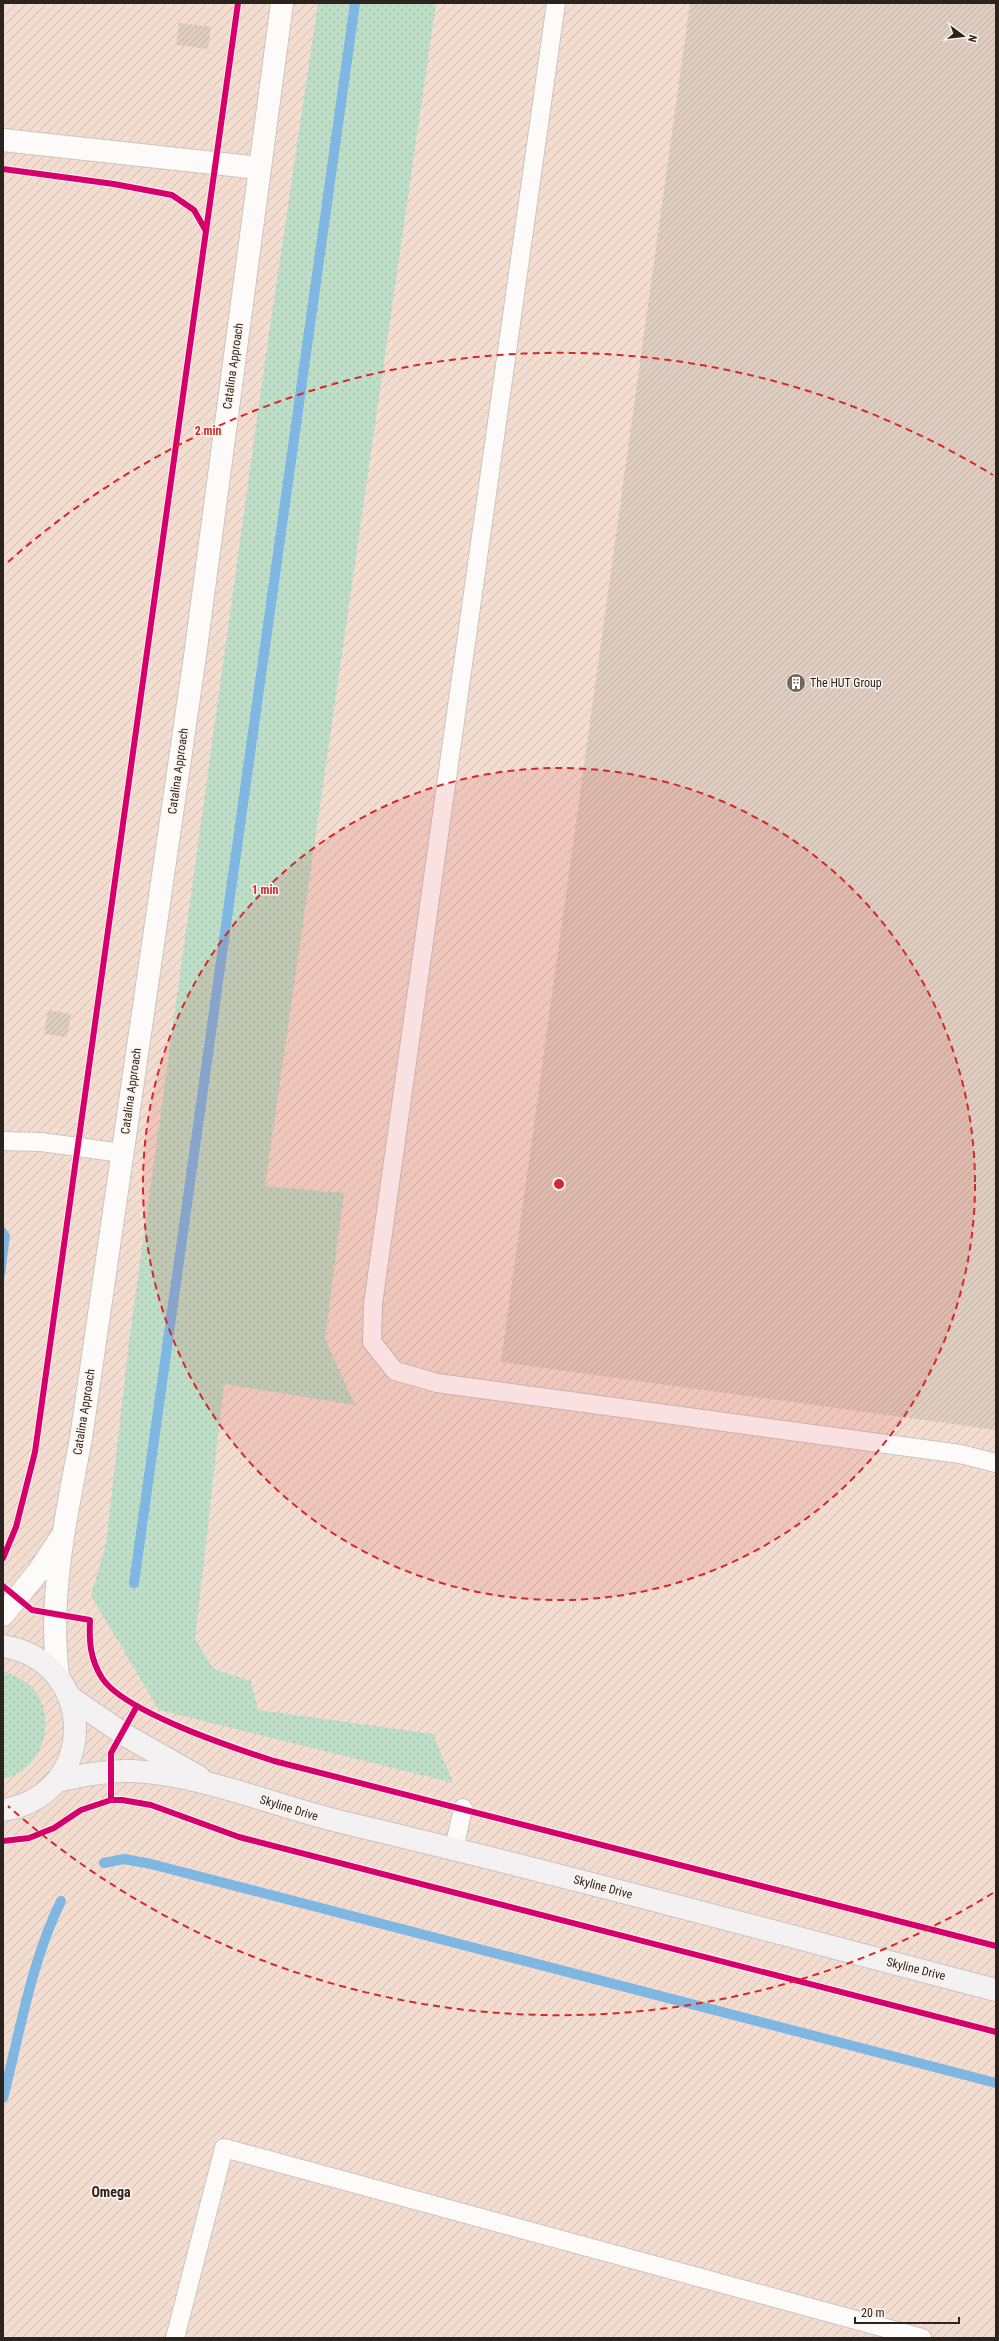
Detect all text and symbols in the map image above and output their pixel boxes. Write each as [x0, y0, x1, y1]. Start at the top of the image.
north arrow [943, 16, 983, 56]
text: N [965, 34, 979, 44]
street label: Catalina Approach [220, 322, 246, 410]
text: 2 min [195, 424, 221, 438]
building icon: The HUT Group [785, 672, 807, 694]
place label: The HUT Group [810, 676, 882, 690]
street label: Catalina Approach [165, 727, 191, 815]
text: 1 min [252, 883, 278, 897]
street label: Catalina Approach [118, 1047, 144, 1135]
centre of rings [552, 1177, 566, 1191]
street label: Catalina Approach [70, 1368, 98, 1456]
street label: Skyline Drive [258, 1792, 320, 1824]
street label: Skyline Drive [572, 1872, 634, 1902]
street label: Skyline Drive [885, 1955, 947, 1983]
district label: Omega [91, 2184, 131, 2200]
scale bar [855, 2299, 959, 2325]
text: 20 m [861, 2306, 885, 2320]

